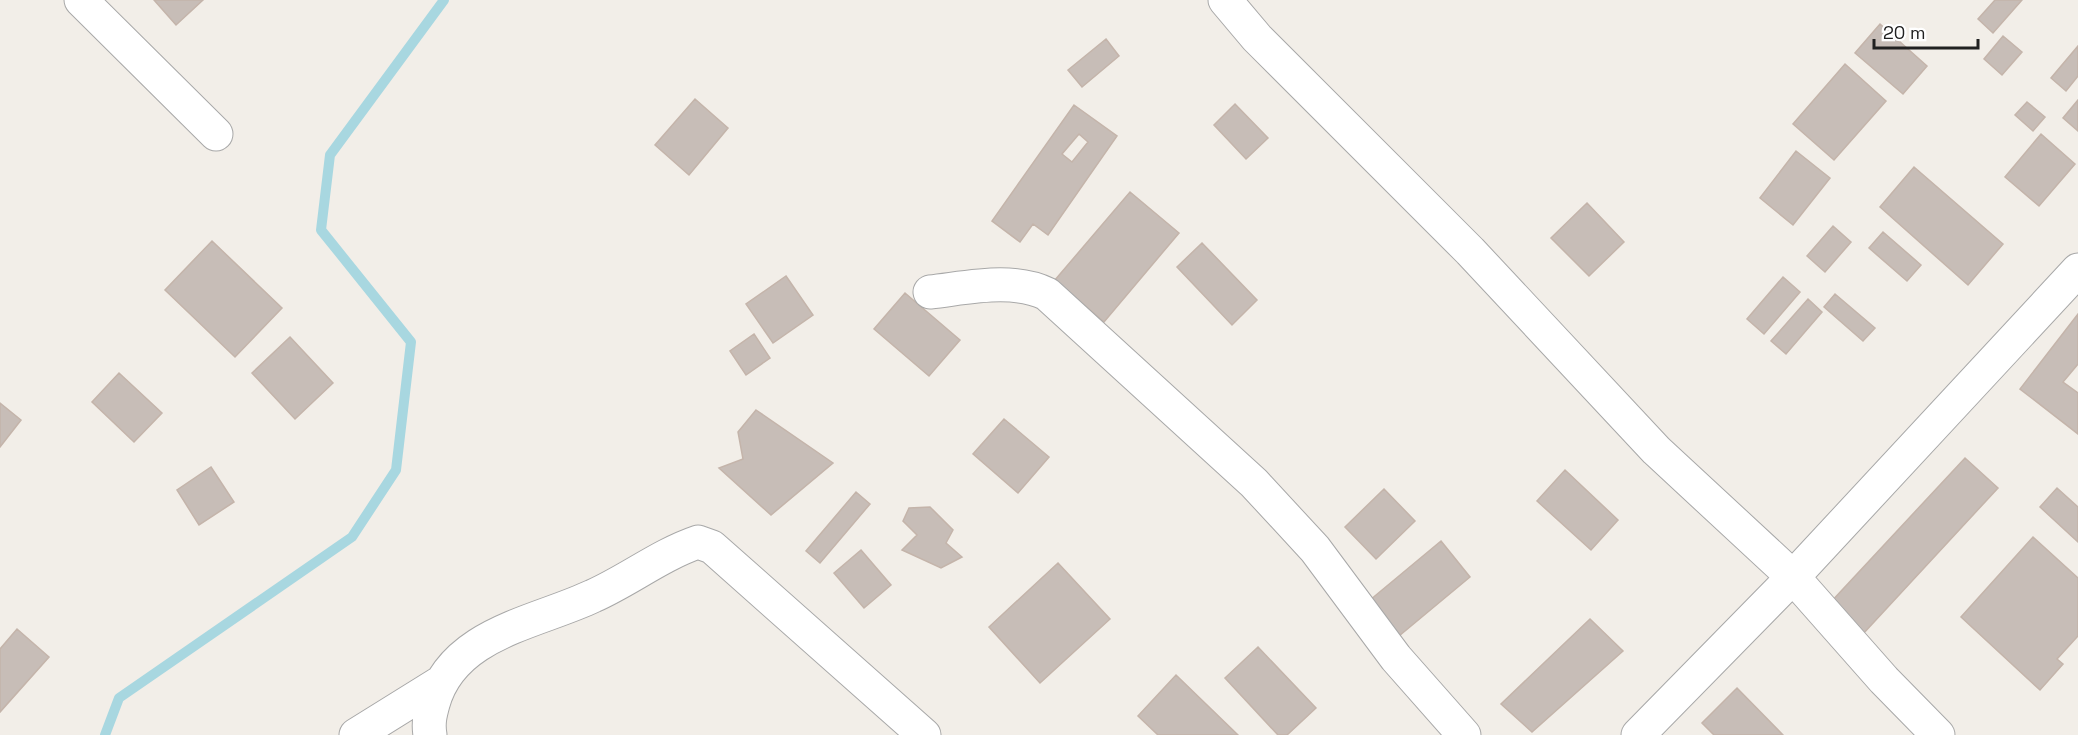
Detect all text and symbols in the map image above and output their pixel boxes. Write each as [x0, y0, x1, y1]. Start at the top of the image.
scale bar [1874, 12, 1978, 50]
text: 20 m [1883, 21, 1926, 44]

